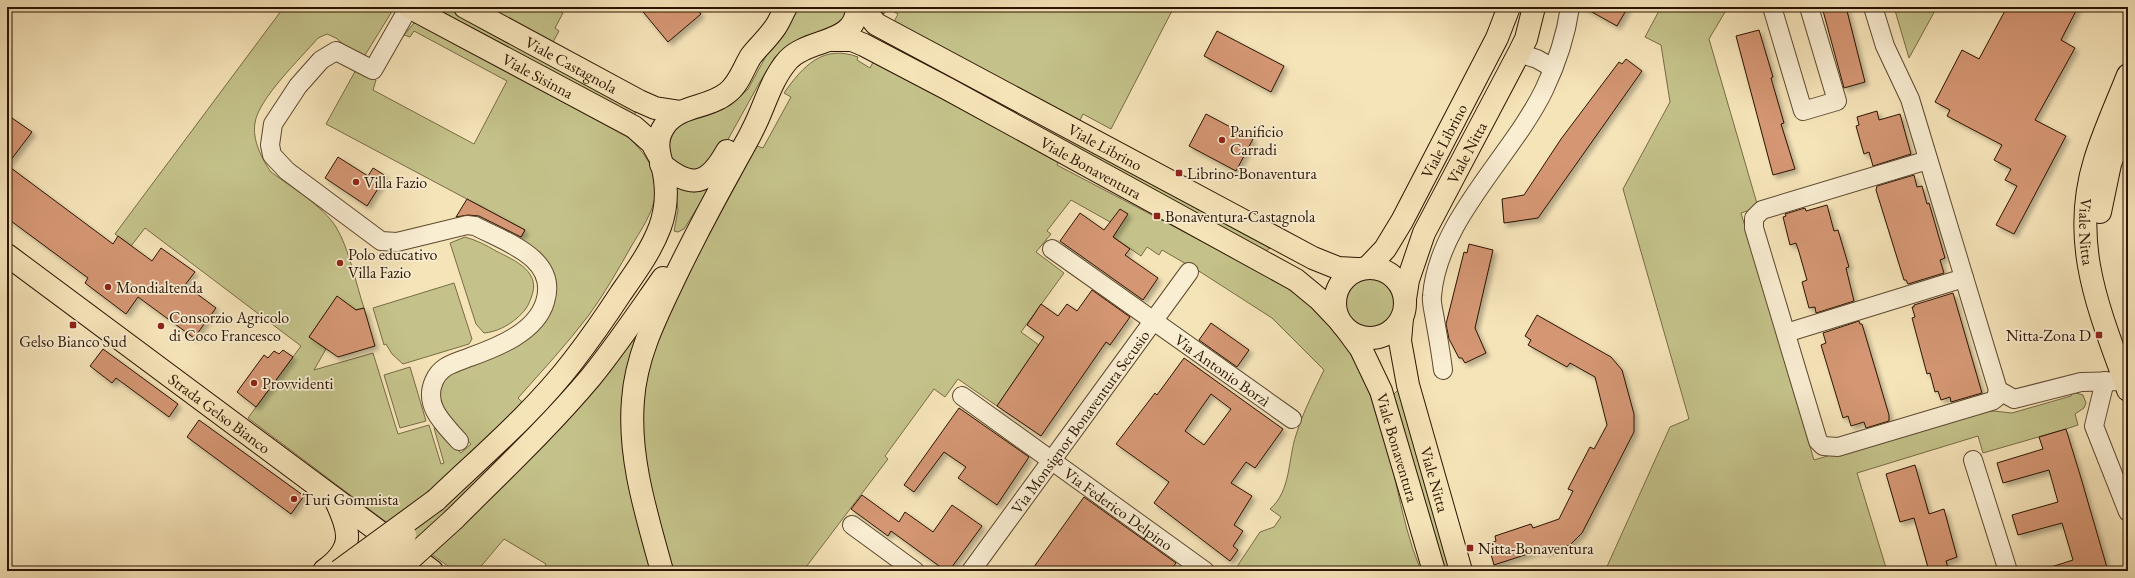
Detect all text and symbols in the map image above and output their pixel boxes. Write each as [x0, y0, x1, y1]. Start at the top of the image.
street label: Viale Castagnola [522, 31, 622, 98]
street label: Viale Sisinna [499, 48, 578, 104]
street label: Viale Librino [1416, 100, 1472, 182]
street label: Viale Nitta [1442, 117, 1492, 187]
street label: Viale Librino [1064, 118, 1146, 175]
place label: Panificio Carradi [1230, 121, 1284, 160]
street label: Viale Bonaventura [1037, 131, 1146, 204]
marker: Panificio Carradi [1217, 135, 1227, 145]
place label: Librino-Bonaventura [1187, 163, 1317, 184]
marker: Librino-Bonaventura [1174, 168, 1184, 178]
place label: Villa Fazio [364, 172, 427, 193]
marker: Villa Fazio [351, 177, 361, 187]
street label: Viale Nitta [2075, 197, 2099, 267]
place label: Bonaventura-Castagnola [1165, 206, 1316, 227]
marker: Bonaventura-Castagnola [1152, 211, 1162, 221]
place label: Polo educativo Villa Fazio [348, 244, 437, 283]
marker: Polo educativo Villa Fazio [335, 258, 345, 268]
place label: Mondialtenda [116, 277, 204, 298]
marker: Mondialtenda [103, 282, 113, 292]
place label: Consorzio Agricolo di Coco Francesco [169, 307, 289, 346]
marker: Gelso Bianco Sud [68, 320, 78, 330]
marker: Consorzio Agricolo di Coco Francesco [156, 321, 166, 331]
street label: Via Monsignor Bonaventura Secusio [1006, 325, 1154, 518]
place label: Nitta-Zona D [2006, 325, 2091, 346]
street label: Via Antonio Borzì [1171, 329, 1275, 411]
marker: Nitta-Zona D [2094, 330, 2104, 340]
place label: Gelso Bianco Sud [19, 331, 128, 352]
street label: Strada Gelso Bianco [164, 368, 275, 458]
place label: Provvidenti [262, 373, 334, 394]
marker: Provvidenti [249, 378, 259, 388]
street label: Viale Bonaventura [1372, 391, 1424, 505]
street label: Viale Nitta [1416, 444, 1454, 515]
street label: Via Federico Delpino [1060, 462, 1177, 555]
place label: Turi Gommista [302, 489, 399, 510]
marker: Turi Gommista [289, 494, 299, 504]
place label: Nitta-Bonaventura [1478, 538, 1594, 559]
marker: Nitta-Bonaventura [1465, 543, 1475, 553]

